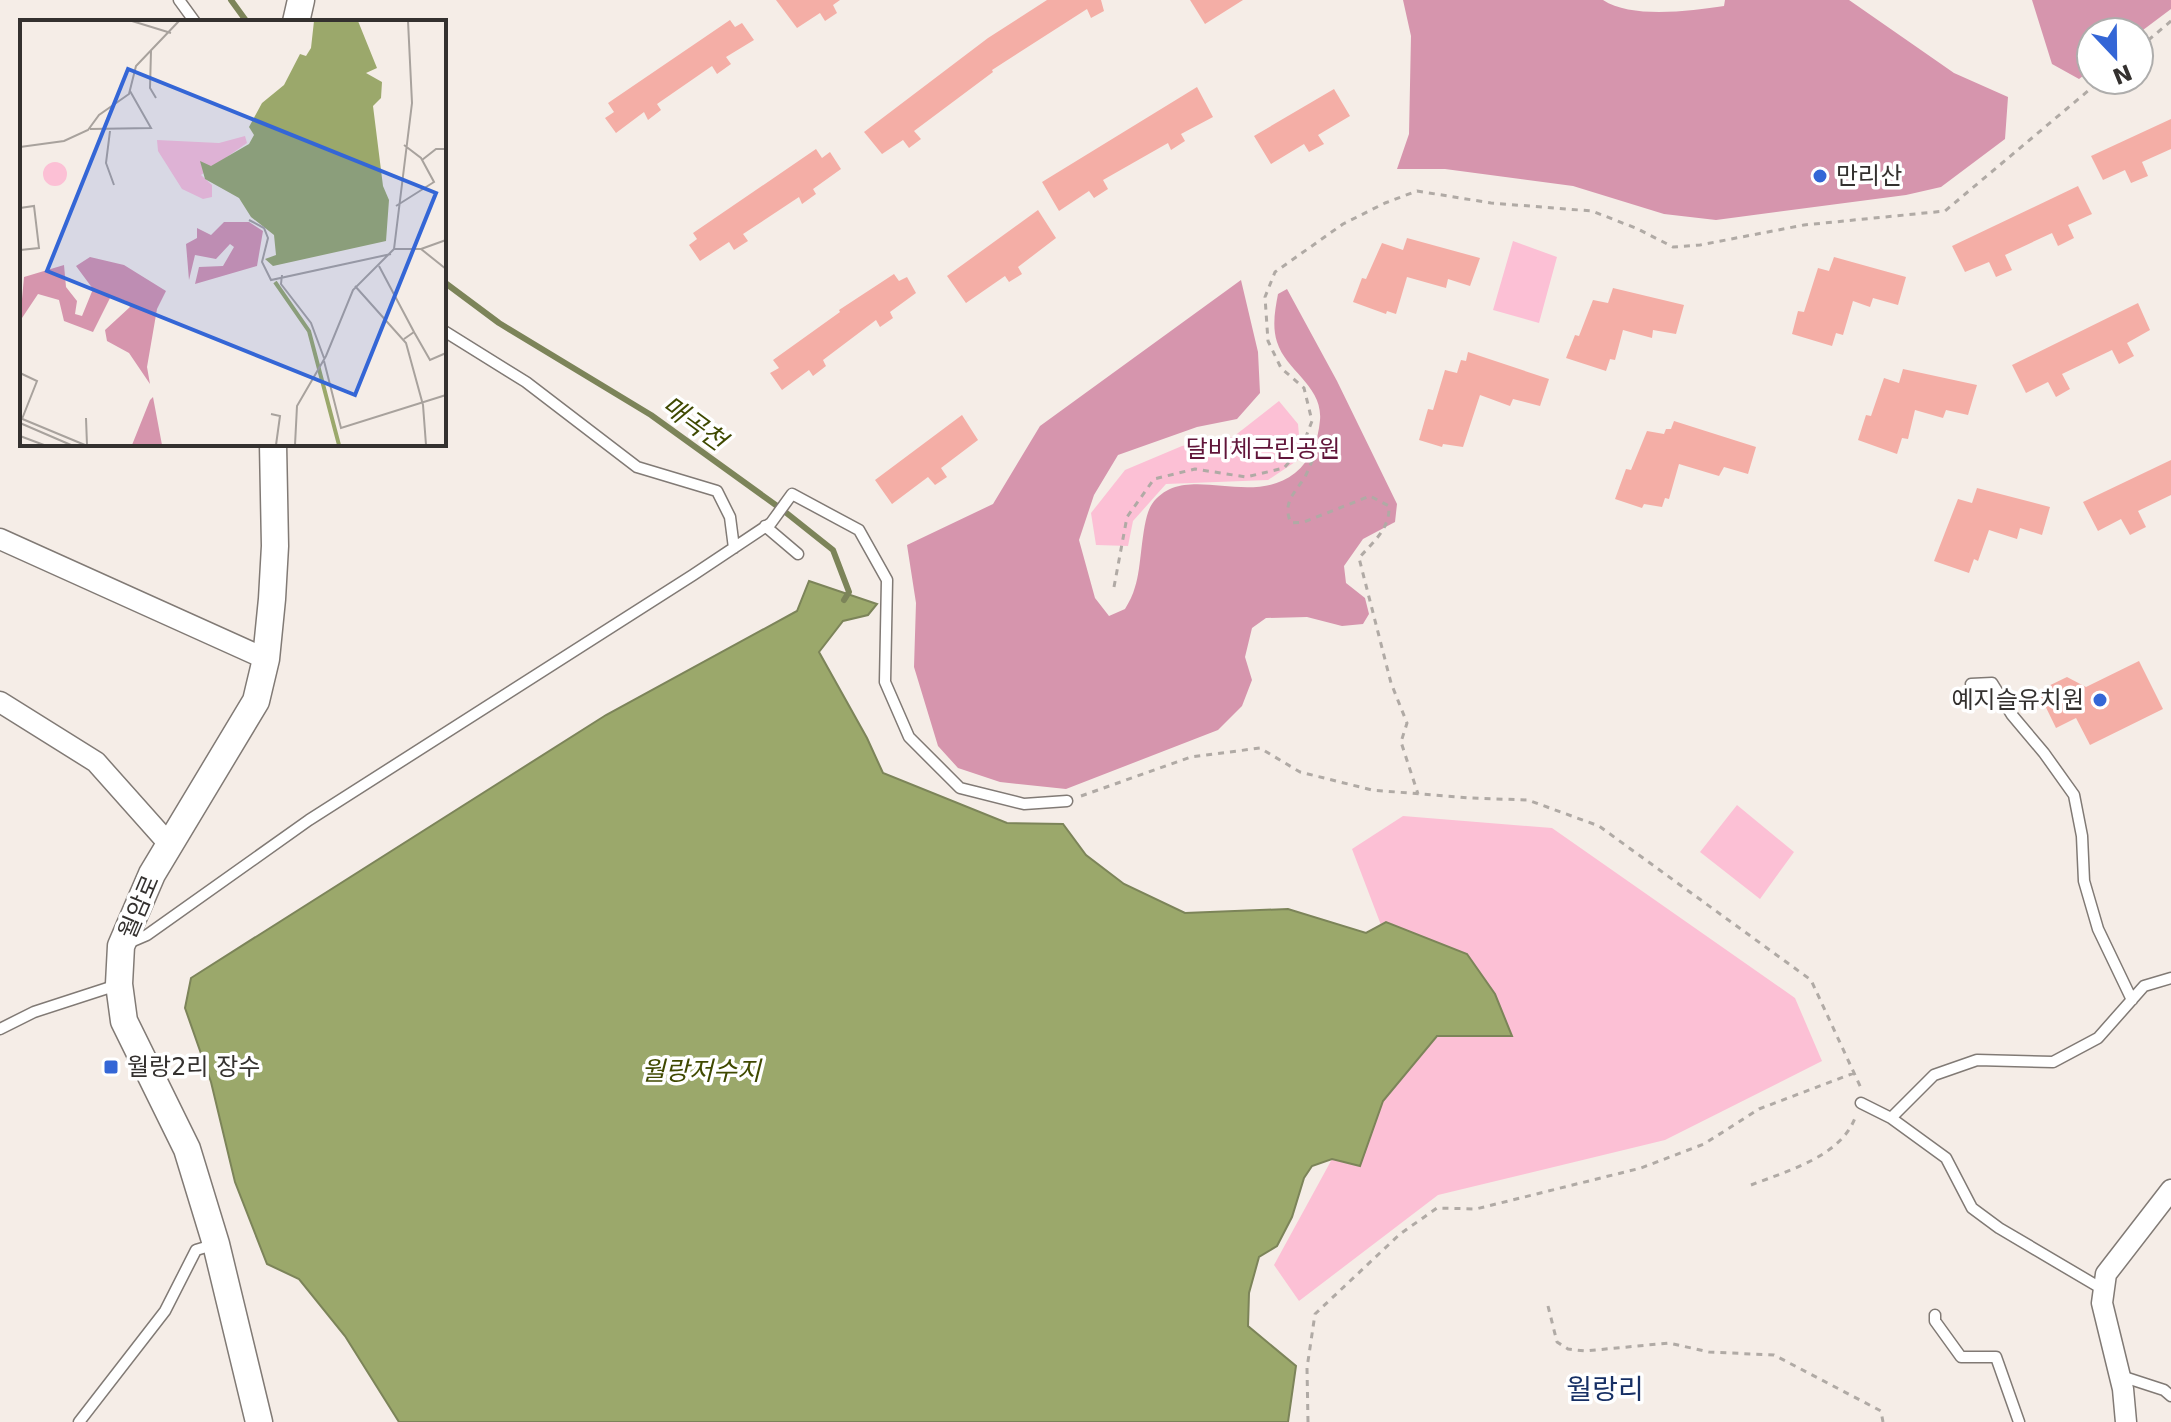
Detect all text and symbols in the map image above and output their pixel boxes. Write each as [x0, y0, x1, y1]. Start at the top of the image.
north arrow [2075, 16, 2155, 96]
inset map [20, 20, 446, 446]
text: N [2109, 59, 2136, 89]
place label: 만리산 [1836, 162, 1902, 190]
marker: 만리산 [1811, 167, 1829, 185]
water label: 매곡천 [656, 390, 734, 458]
park label: 달비체근린공원 [1186, 435, 1340, 463]
place label: 예지슬유치원 [1952, 686, 2084, 714]
marker: 예지슬유치원 [2091, 691, 2109, 709]
street label: 월암로 [113, 871, 165, 943]
place label: 월랑2리 장수 [127, 1053, 260, 1081]
water label: 월랑저수지 [641, 1056, 763, 1086]
marker: 월랑2리 장수 [102, 1058, 120, 1076]
district label: 월랑리 [1566, 1373, 1644, 1406]

